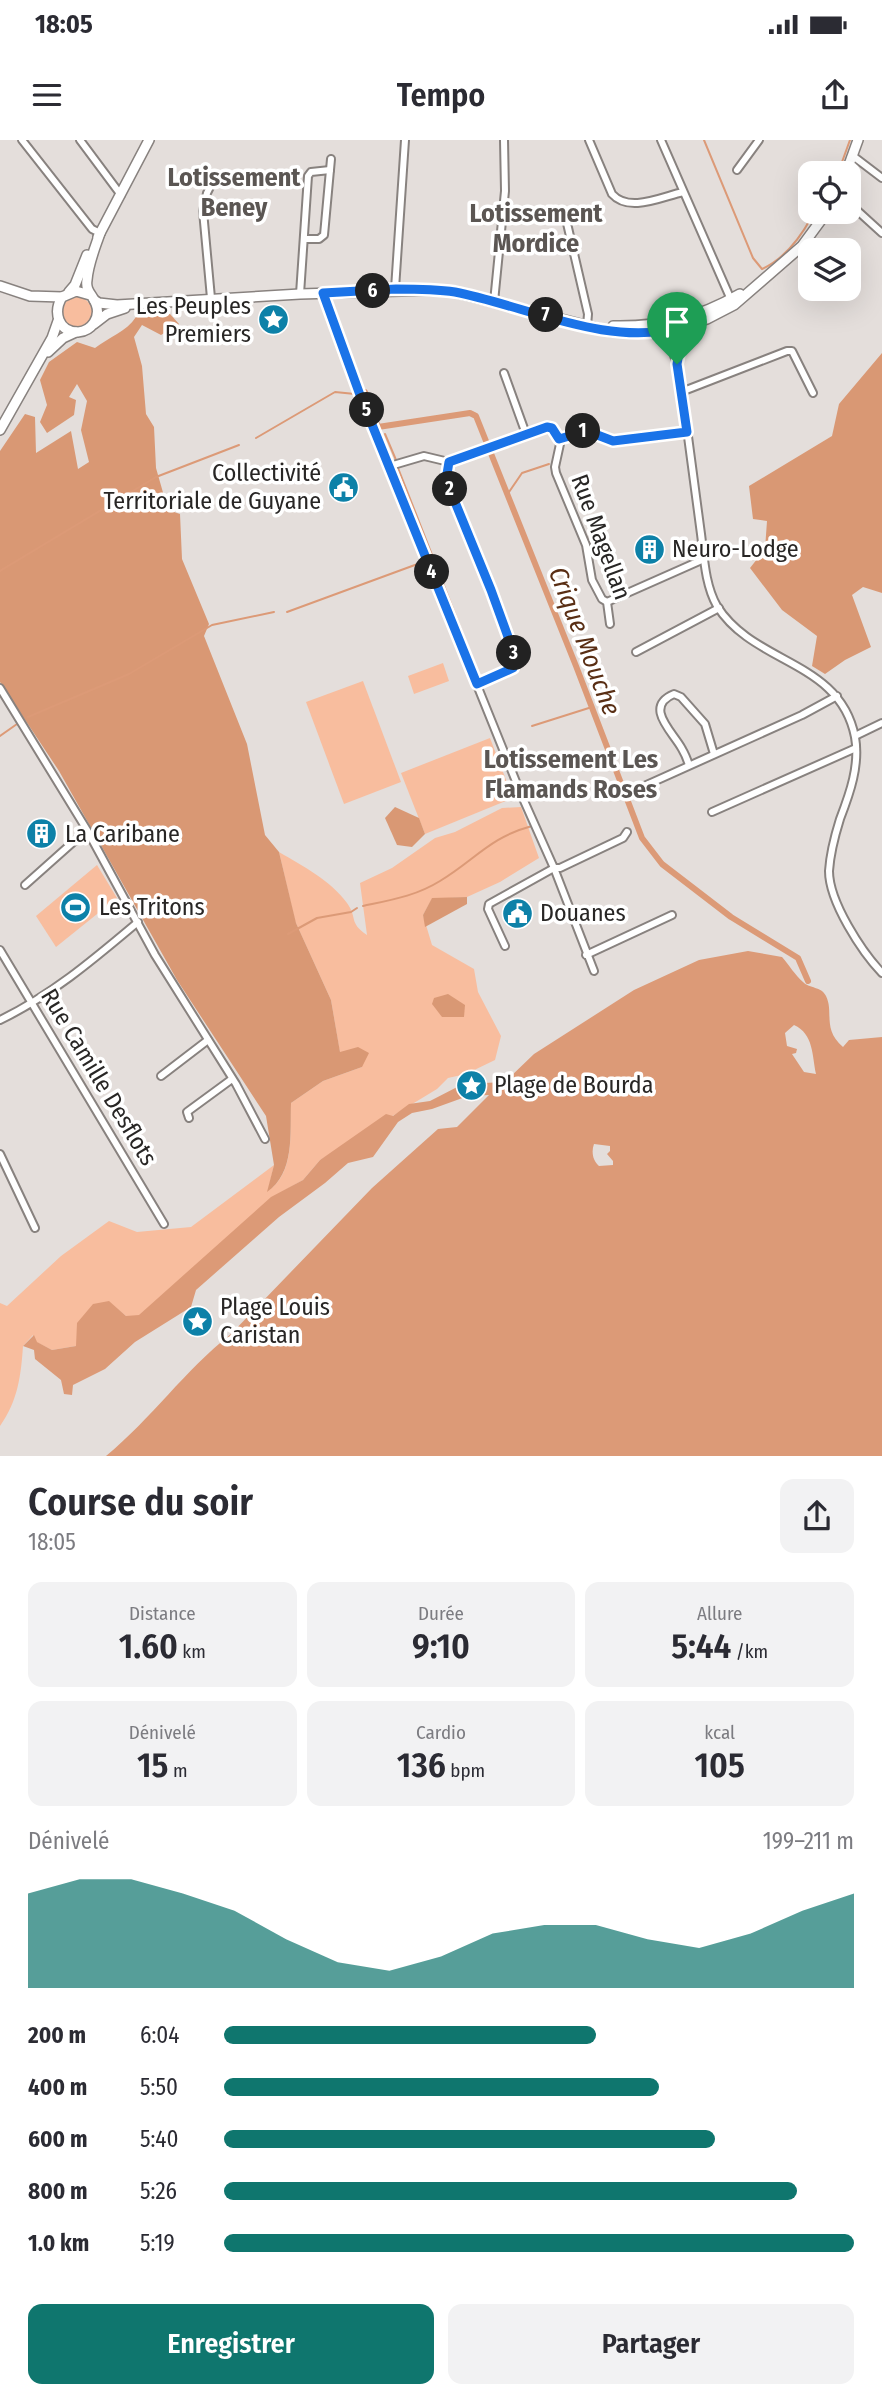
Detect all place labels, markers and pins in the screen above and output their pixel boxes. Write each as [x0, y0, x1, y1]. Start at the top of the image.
pin: 6 [356, 274, 390, 308]
place label: Les Peuples Premiers [136, 292, 251, 348]
pin [647, 292, 707, 364]
pin: 7 [528, 298, 564, 332]
place icon: Les Peuples Premiers [257, 303, 291, 337]
pin: 5 [350, 392, 384, 428]
pin: 1 [566, 414, 600, 448]
place label: Collectivité Territoriale de Guyane [103, 459, 321, 515]
public building icon: Collectivité Territoriale de Guyane [327, 470, 361, 504]
pin: 2 [433, 472, 468, 506]
building icon: Neuro-Lodge [632, 532, 666, 566]
place label: Neuro-Lodge [672, 535, 799, 563]
pin: 4 [414, 554, 450, 590]
pin: 3 [496, 636, 532, 670]
building icon: La Caribane [25, 817, 59, 851]
place label: La Caribane [65, 820, 180, 848]
sports icon: Les Tritons [59, 890, 93, 924]
place label: Les Tritons [99, 893, 205, 921]
public building icon: Douanes [500, 896, 534, 930]
place label: Douanes [540, 899, 626, 927]
place icon: Plage de Bourda [454, 1068, 488, 1102]
place label: Plage de Bourda [494, 1071, 653, 1099]
place label: Plage Louis Caristan [220, 1293, 330, 1349]
place icon: Plage Louis Caristan [180, 1304, 214, 1338]

